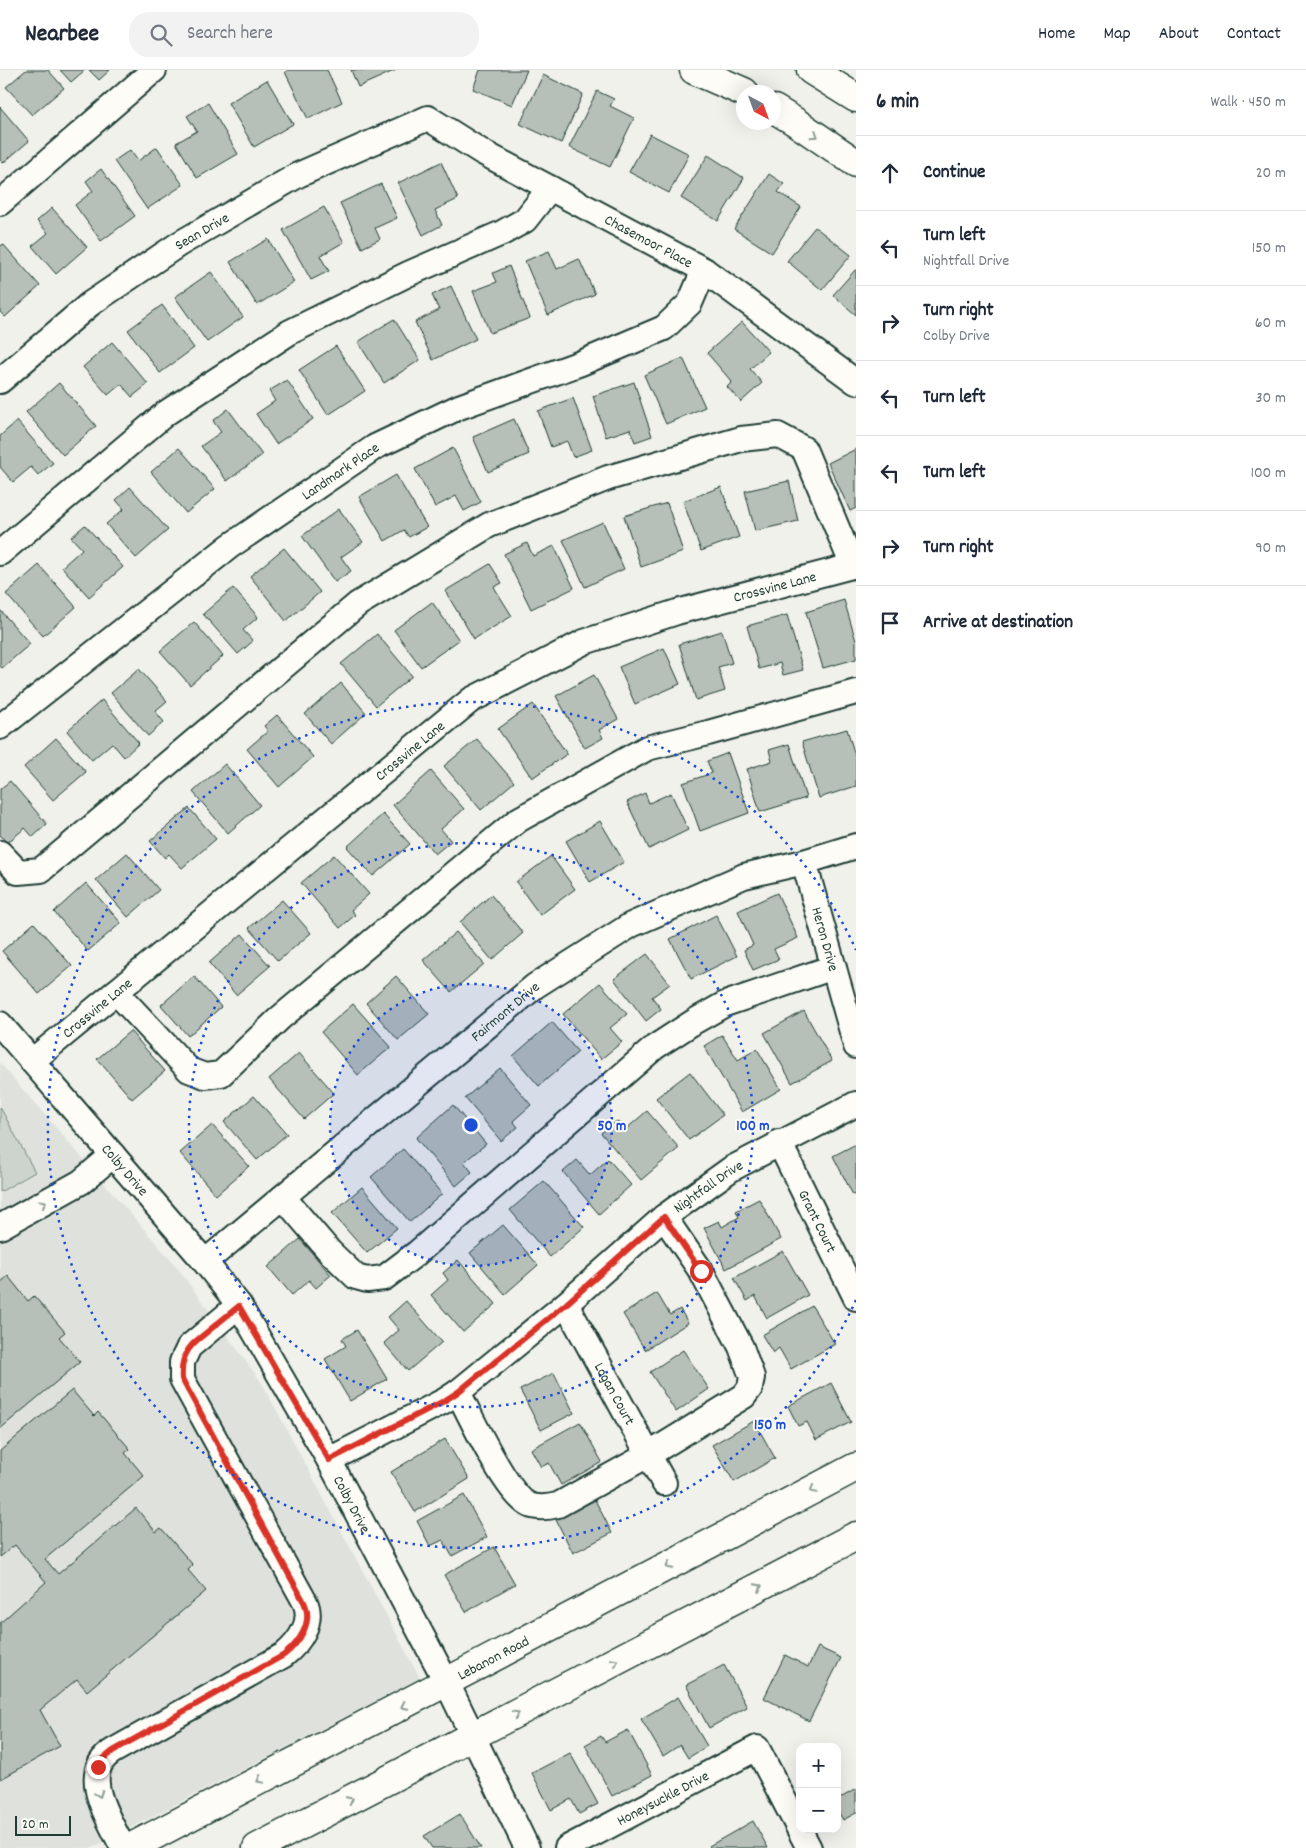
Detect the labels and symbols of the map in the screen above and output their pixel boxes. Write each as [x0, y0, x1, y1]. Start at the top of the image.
north arrow [736, 85, 781, 130]
one-way arrow [810, 128, 819, 138]
street label: Sean Drive [171, 208, 234, 257]
street label: Chasemoor Place [600, 210, 696, 275]
street label: Landmark Place [298, 438, 385, 507]
street label: Crossvine Lane [731, 567, 819, 610]
street label: Crossvine Lane [371, 716, 451, 787]
street label: Heron Drive [804, 905, 843, 975]
street label: Crossvine Lane [58, 973, 138, 1045]
street label: Fairmont Drive [467, 977, 546, 1048]
centre of rings [462, 1116, 480, 1134]
text: 50 m [598, 1116, 626, 1138]
text: 100 m [736, 1116, 770, 1138]
street label: Colby Drive [95, 1140, 153, 1202]
street label: Nightfall Drive [670, 1155, 748, 1220]
street label: Grant Court [791, 1187, 841, 1257]
one-way arrow [37, 1200, 46, 1210]
route start [690, 1260, 713, 1283]
street label: Logan Court [587, 1359, 640, 1430]
text: 150 m [754, 1415, 786, 1437]
street label: Colby Drive [326, 1472, 375, 1538]
one-way arrow [809, 1484, 818, 1494]
one-way arrow [665, 1560, 674, 1570]
one-way arrow [754, 1583, 763, 1593]
street label: Lebanon Road [454, 1631, 534, 1687]
one-way arrow [610, 1658, 619, 1668]
one-way arrow [400, 1699, 409, 1709]
one-way arrow [510, 1710, 519, 1720]
route end [87, 1756, 110, 1779]
street label: Honeysuckle Drive [613, 1766, 714, 1833]
one-way arrow [256, 1774, 265, 1784]
one-way arrow [93, 1790, 103, 1798]
one-way arrow [345, 1796, 354, 1806]
scale bar [15, 1813, 71, 1836]

